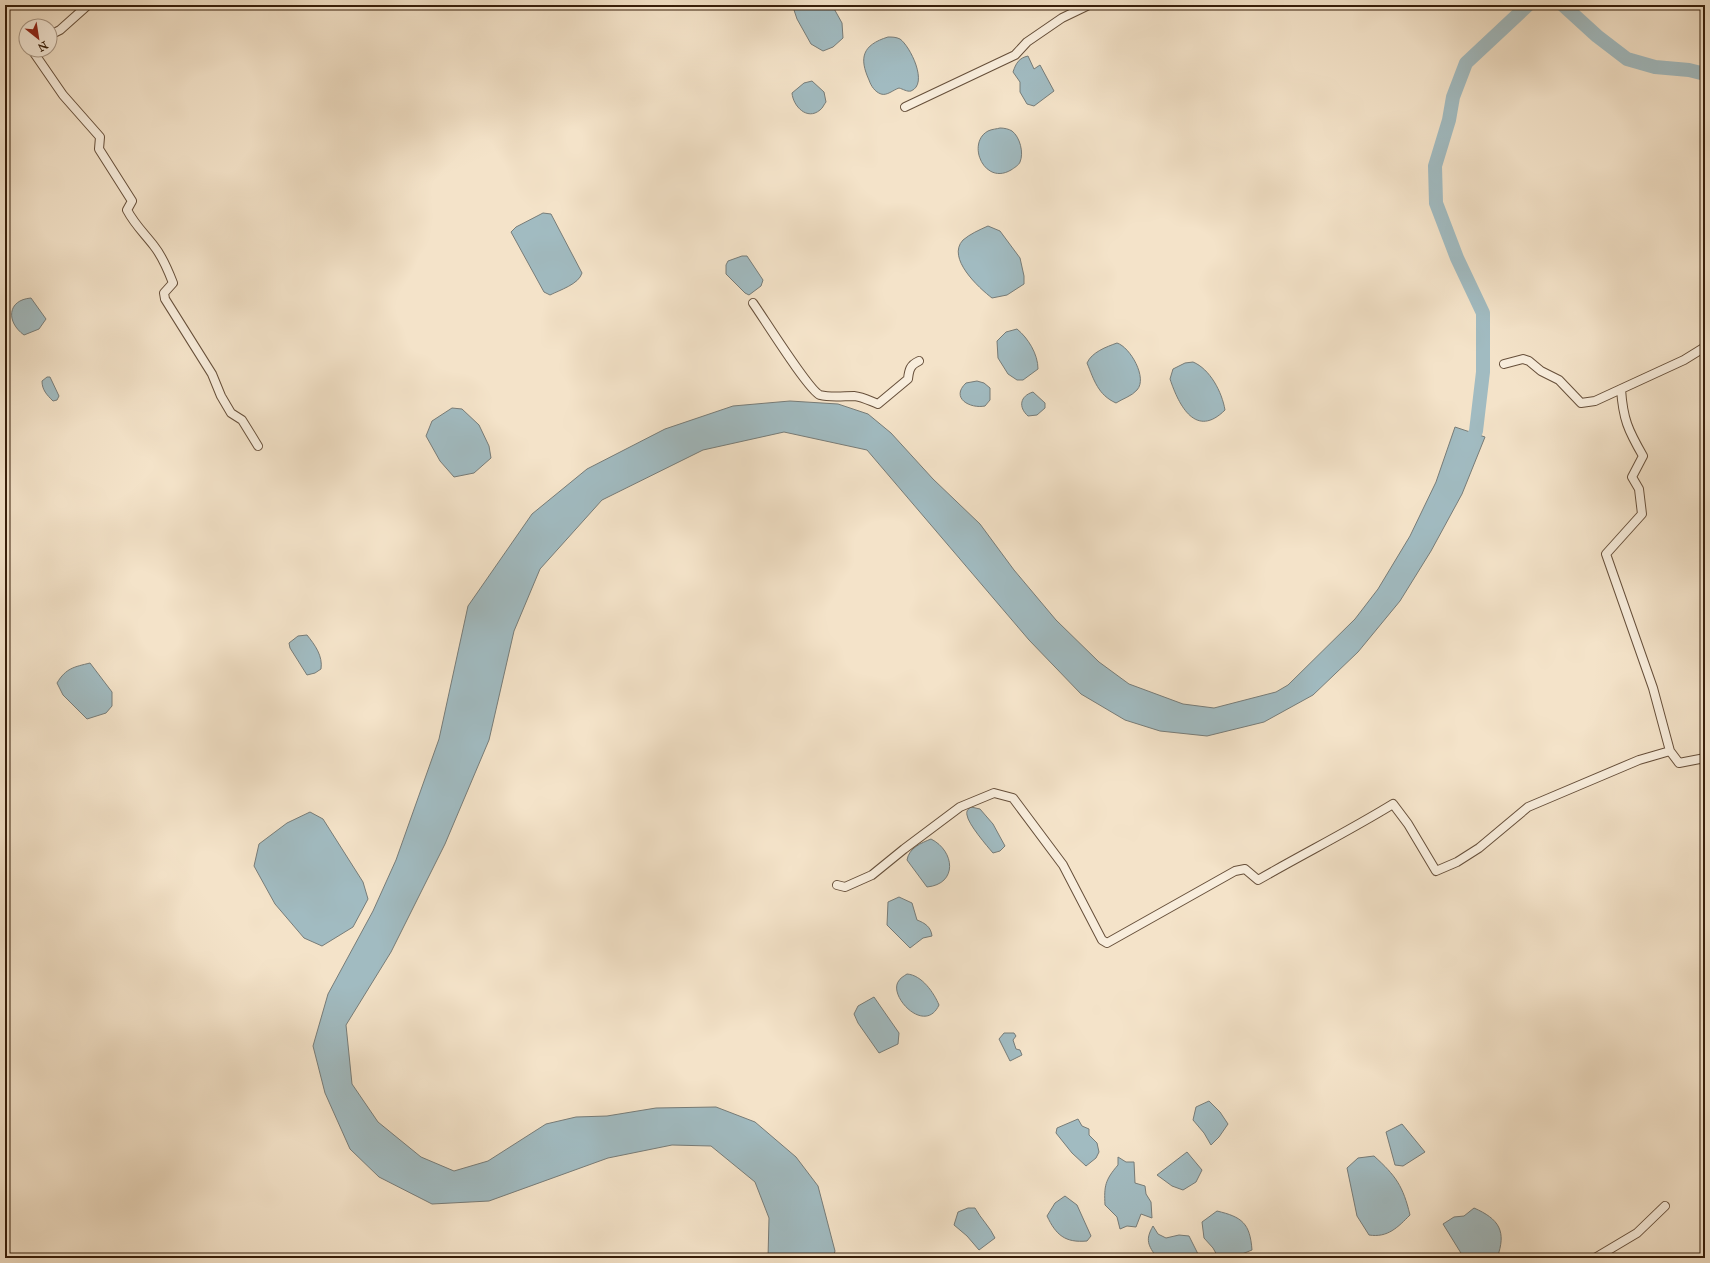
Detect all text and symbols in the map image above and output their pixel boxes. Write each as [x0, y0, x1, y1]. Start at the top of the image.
north arrow [18, 18, 58, 58]
text: N [35, 38, 50, 55]

